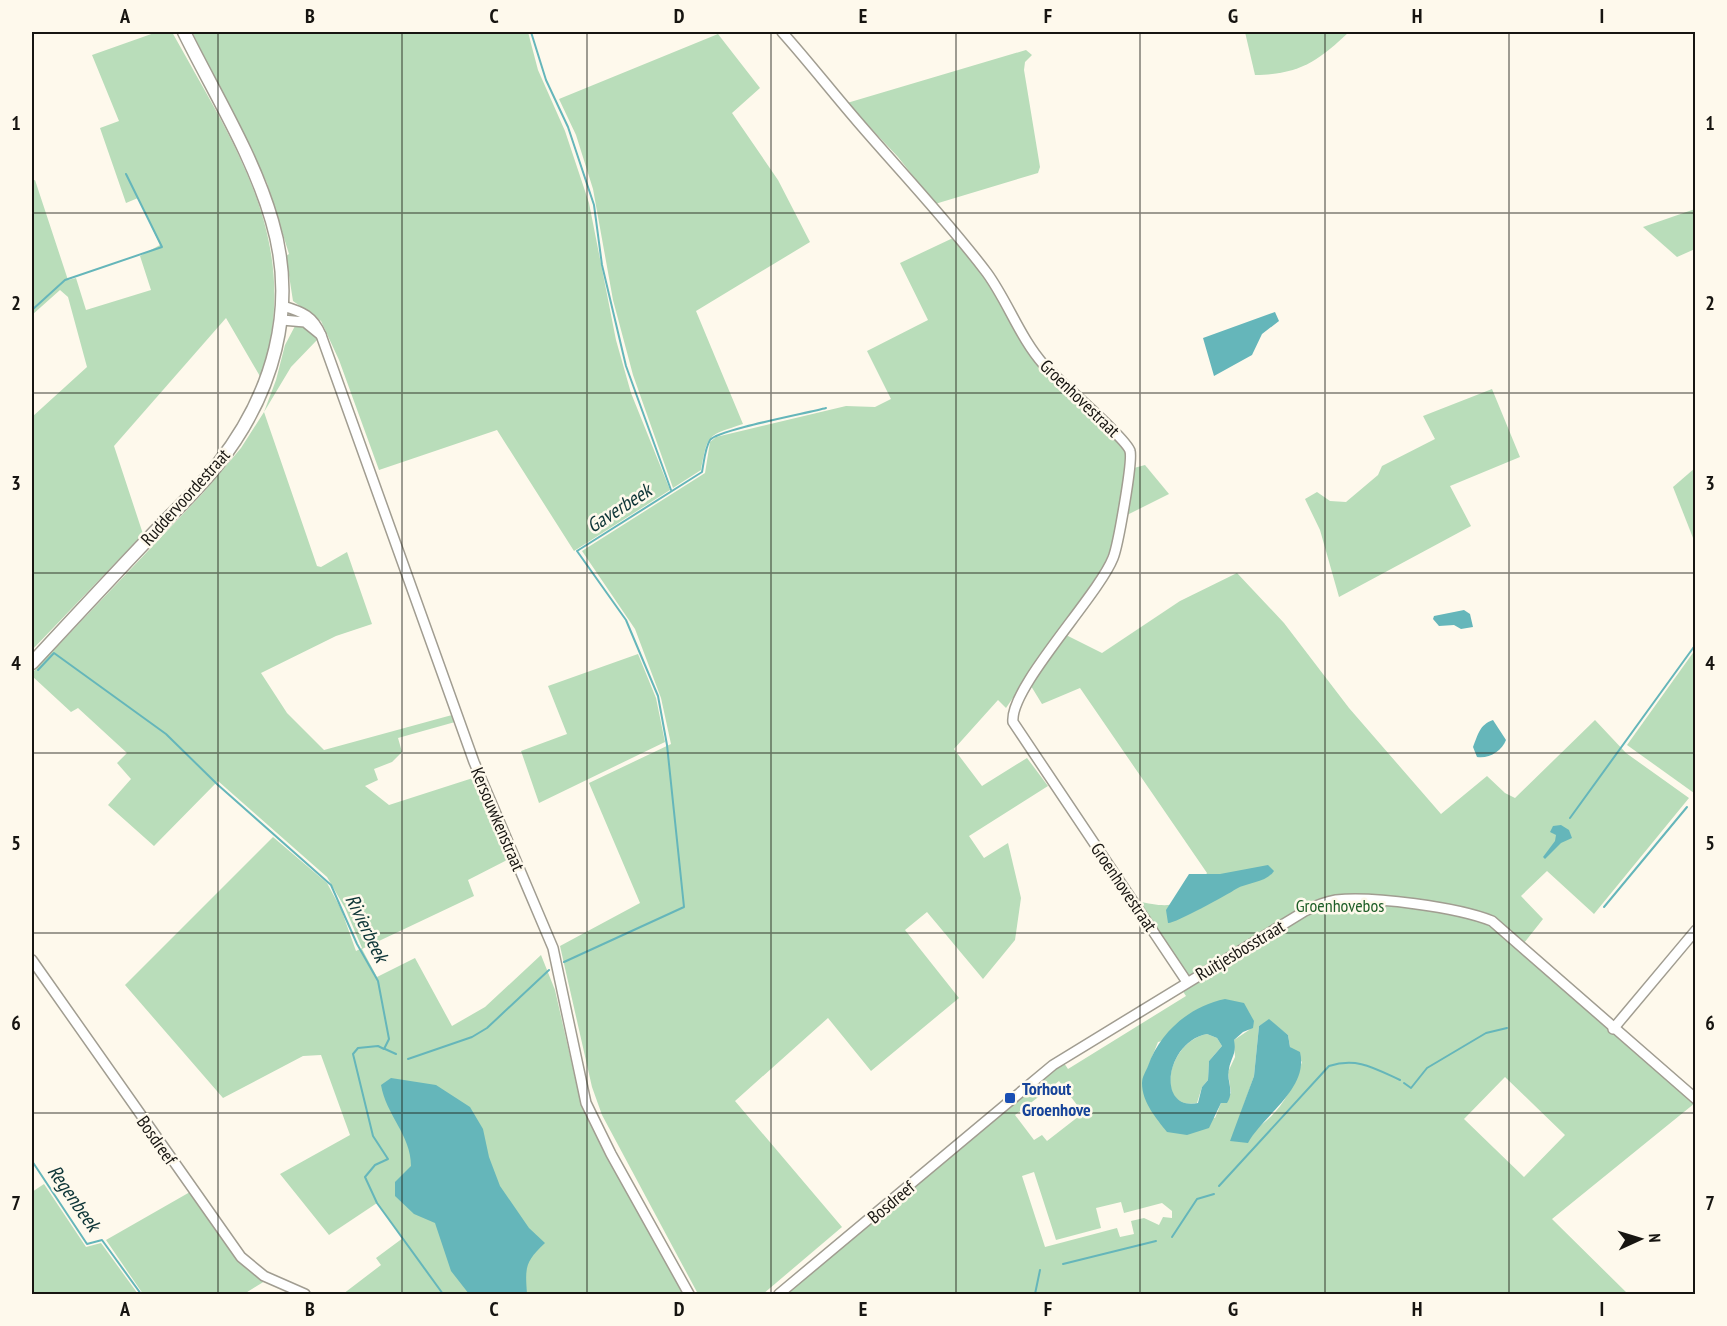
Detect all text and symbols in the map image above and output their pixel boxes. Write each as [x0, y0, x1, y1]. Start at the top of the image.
text: A [119, 3, 131, 29]
text: B [305, 3, 315, 29]
text: C [489, 3, 499, 29]
text: D [674, 3, 685, 29]
text: E [859, 3, 867, 29]
text: F [1044, 3, 1052, 29]
text: G [1228, 3, 1238, 29]
text: H [1412, 3, 1422, 29]
text: I [1600, 3, 1604, 29]
text: 1 [11, 110, 21, 136]
text: 1 [1705, 110, 1715, 136]
text: 2 [11, 290, 21, 316]
text: 2 [1705, 290, 1715, 316]
street label: Groenhovestraat [1035, 354, 1125, 442]
street label: Ruddervoordestraat [135, 444, 235, 550]
text: 3 [11, 470, 21, 496]
text: 3 [1705, 470, 1715, 496]
water label: Gaverbeek [582, 476, 658, 539]
text: 4 [11, 650, 21, 676]
text: 4 [1705, 650, 1715, 676]
street label: Kersouwkenstraat [466, 764, 530, 874]
text: 5 [11, 830, 21, 856]
text: 5 [1705, 830, 1715, 856]
street label: Groenhovestraat [1086, 838, 1162, 936]
water label: Rivierbeek [339, 890, 396, 968]
park label: Groenhovebos [1296, 894, 1384, 917]
street label: Ruitjesbosstraat [1191, 914, 1289, 986]
text: 6 [11, 1010, 21, 1036]
text: 6 [1705, 1010, 1715, 1036]
place label: Torhout Groenhove [1022, 1077, 1091, 1121]
marker: Torhout Groenhove [1003, 1091, 1017, 1105]
street label: Bosdreef [132, 1111, 183, 1170]
water label: Regenbeek [42, 1160, 108, 1238]
street label: Bosdreef [863, 1175, 920, 1228]
text: 7 [11, 1190, 21, 1216]
text: 7 [1705, 1190, 1715, 1216]
north arrow [1610, 1209, 1670, 1269]
text: N [1645, 1233, 1665, 1243]
text: A [119, 1296, 131, 1322]
text: B [305, 1296, 315, 1322]
text: C [489, 1296, 499, 1322]
text: D [674, 1296, 685, 1322]
text: E [859, 1296, 867, 1322]
text: F [1044, 1296, 1052, 1322]
text: G [1228, 1296, 1238, 1322]
text: H [1412, 1296, 1422, 1322]
text: I [1600, 1296, 1604, 1322]

